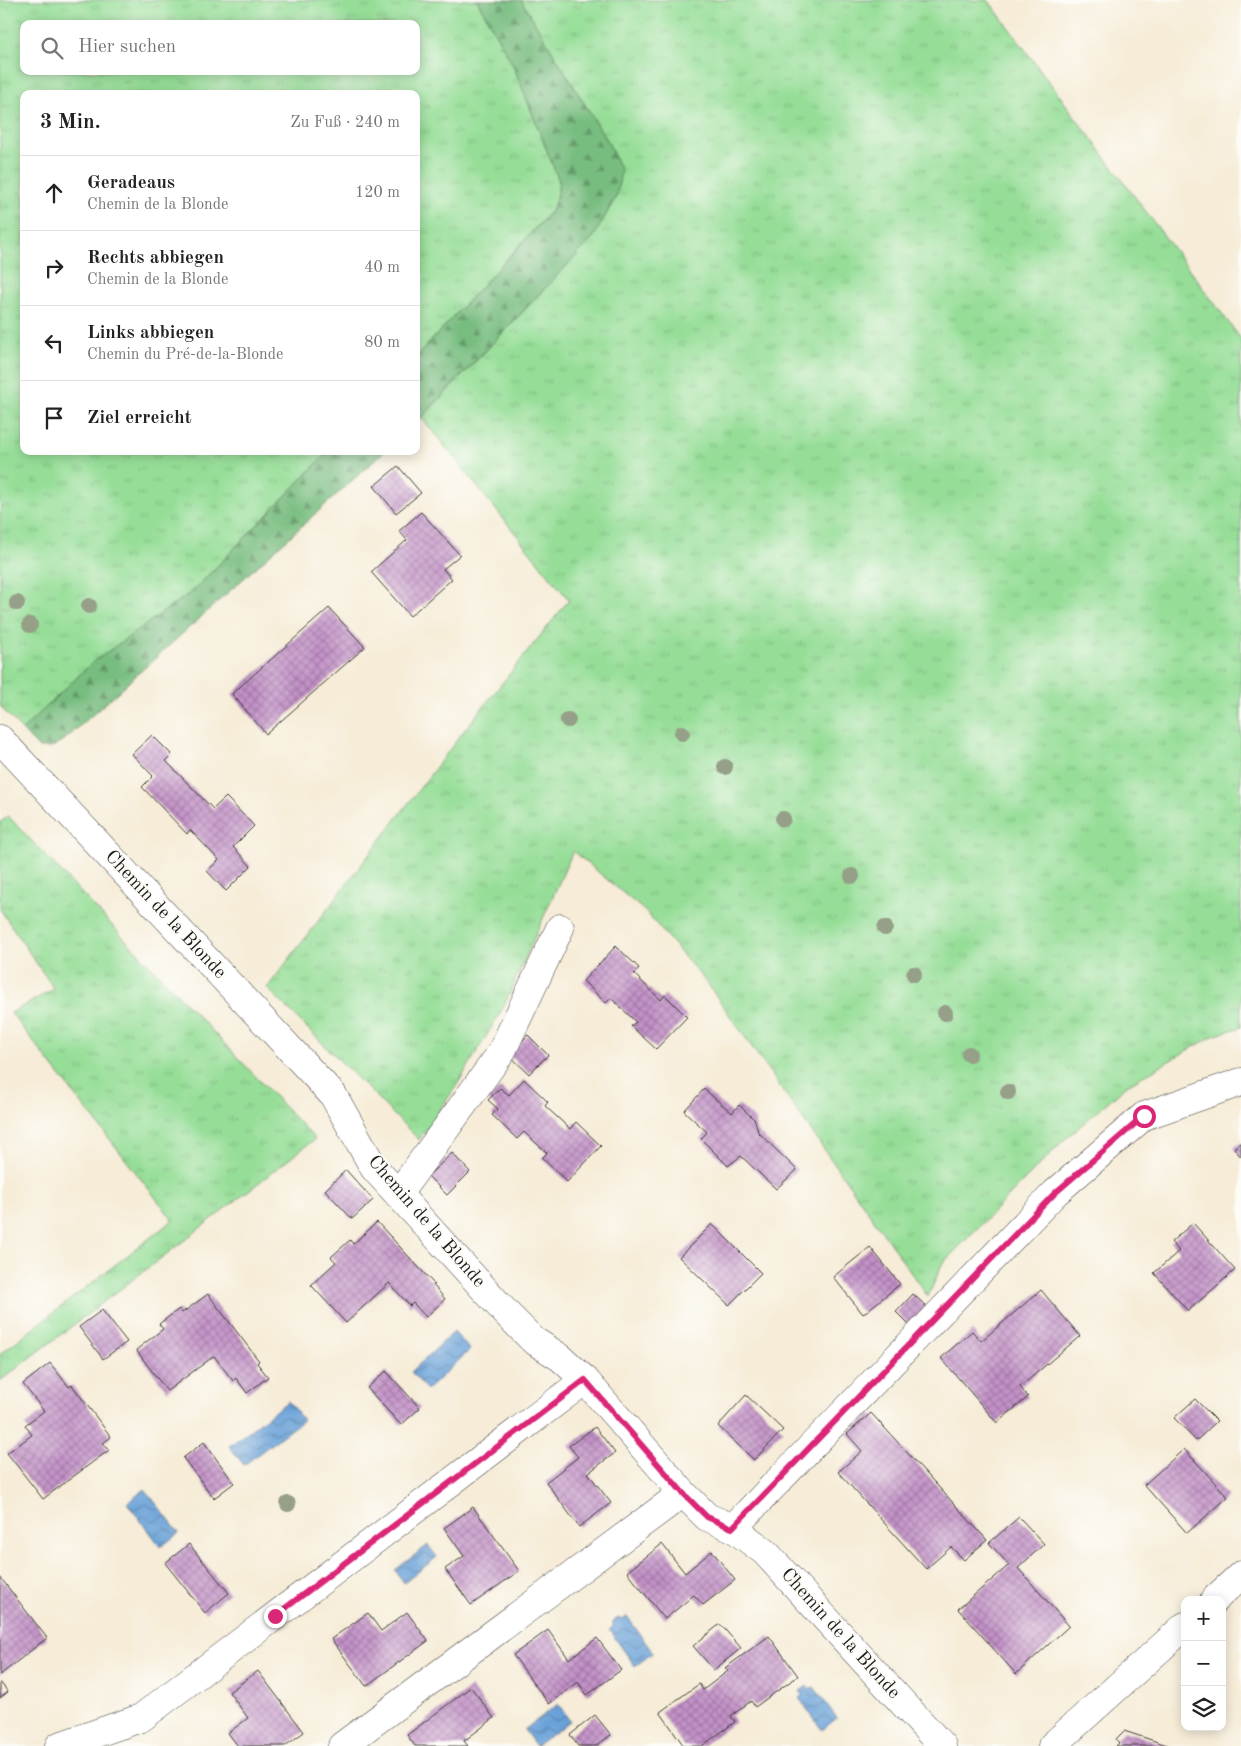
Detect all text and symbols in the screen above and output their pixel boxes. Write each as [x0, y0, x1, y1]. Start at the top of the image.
search box [20, 20, 420, 75]
icon: search [38, 34, 66, 62]
text: Hier suchen [78, 38, 176, 57]
text: 3 Min. [40, 112, 101, 133]
text: Zu Fuß · 240 m [290, 115, 400, 131]
text: Geradeaus [87, 174, 175, 193]
icon: ahead [40, 179, 68, 207]
text: 120 m [355, 185, 400, 201]
text: Chemin de la Blonde [87, 197, 228, 213]
text: Rechts abbiegen [87, 249, 224, 268]
icon: right [40, 254, 68, 282]
text: 40 m [364, 260, 400, 276]
text: Chemin de la Blonde [87, 272, 228, 288]
text: Links abbiegen [87, 324, 214, 343]
icon: left [40, 329, 68, 357]
text: 80 m [364, 335, 400, 351]
text: Chemin du Pré-de-la-Blonde [87, 347, 283, 363]
icon: arrive [40, 404, 68, 432]
text: Ziel erreicht [87, 409, 192, 428]
street label: Chemin de la Blonde [101, 847, 229, 983]
route start [1133, 1105, 1156, 1128]
street label: Chemin de la Blonde [364, 1152, 488, 1292]
street label: Chemin de la Blonde [777, 1565, 903, 1703]
map controls [1181, 1596, 1226, 1731]
button: + [1181, 1596, 1226, 1641]
route end [264, 1605, 287, 1628]
button: − [1181, 1641, 1226, 1686]
button: layers [1181, 1686, 1226, 1731]

